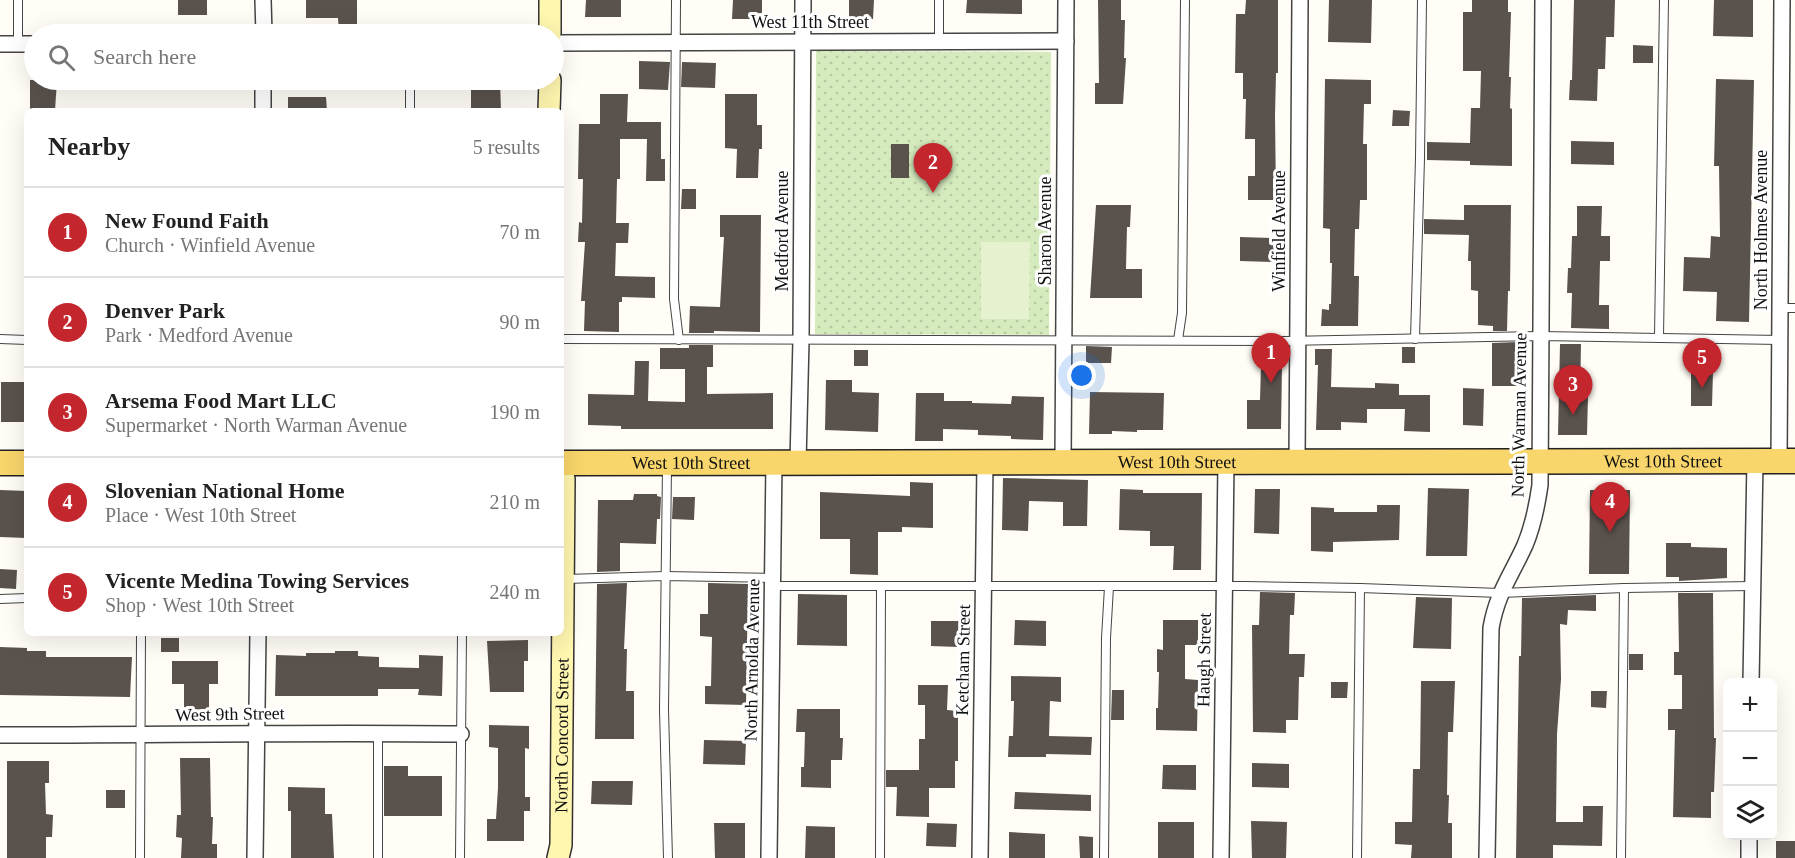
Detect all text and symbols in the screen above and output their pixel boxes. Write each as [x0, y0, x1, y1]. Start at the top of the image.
street label: West 11th Street [751, 12, 869, 32]
search box [24, 24, 564, 90]
icon: search [45, 41, 78, 74]
text: Search here [93, 44, 196, 69]
text: Nearby [48, 132, 130, 161]
text: 5 results [473, 136, 540, 158]
pin: 2 [914, 144, 952, 193]
street label: North Holmes Avenue [1751, 150, 1771, 310]
street label: Medford Avenue [772, 170, 792, 292]
street label: Winfield Avenue [1269, 170, 1289, 292]
street label: Sharon Avenue [1035, 176, 1055, 286]
text: New Found Faith [105, 208, 269, 233]
text: 1 [63, 221, 73, 243]
text: 70 m [499, 221, 540, 243]
text: Church · Winfield Avenue [105, 234, 315, 256]
text: Denver Park [105, 298, 225, 323]
text: 2 [63, 311, 73, 333]
text: 90 m [499, 311, 540, 333]
text: Park · Medford Avenue [105, 324, 293, 346]
street label: North Warman Avenue [1508, 332, 1530, 498]
pin: 1 [1252, 334, 1290, 383]
pin: 5 [1682, 338, 1722, 388]
your location [1067, 361, 1096, 390]
pin: 3 [1554, 366, 1592, 415]
text: Arsema Food Mart LLC [105, 388, 337, 413]
text: 3 [63, 401, 73, 423]
text: 190 m [489, 401, 540, 423]
text: Supermarket · North Warman Avenue [105, 414, 407, 436]
street label: West 10th Street [1604, 451, 1722, 471]
street label: West 10th Street [1118, 452, 1236, 472]
street label: West 10th Street [632, 453, 750, 473]
text: Slovenian National Home [105, 478, 345, 503]
pin: 4 [1590, 482, 1630, 532]
text: 4 [63, 491, 73, 513]
text: 210 m [489, 491, 540, 513]
text: Place · West 10th Street [105, 504, 296, 526]
text: Vicente Medina Towing Services [105, 568, 409, 593]
street label: North Arnolda Avenue [741, 579, 763, 741]
text: 5 [63, 581, 73, 603]
text: 240 m [489, 581, 540, 603]
text: Shop · West 10th Street [105, 594, 294, 616]
street label: Ketcham Street [952, 604, 974, 716]
street label: Haugh Street [1193, 613, 1215, 707]
street label: North Concord Street [551, 658, 573, 813]
map controls [1723, 678, 1777, 840]
button: + [1723, 678, 1777, 732]
street label: West 9th Street [175, 703, 285, 725]
button: − [1723, 732, 1777, 786]
button: layers [1723, 786, 1777, 840]

